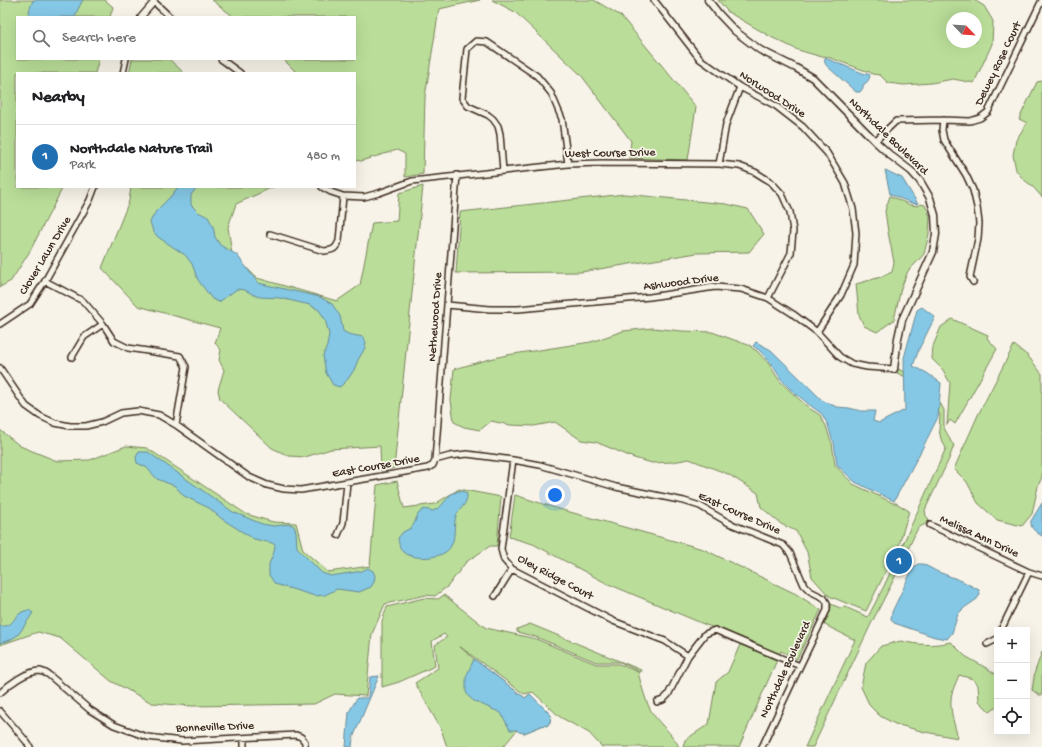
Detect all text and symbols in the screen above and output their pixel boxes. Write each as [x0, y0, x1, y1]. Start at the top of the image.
north arrow [946, 12, 982, 48]
search box [16, 16, 356, 60]
street label: Dewey Rose Court [972, 19, 1026, 109]
icon: search [30, 27, 52, 49]
text: Search here [62, 29, 136, 47]
street label: Norwood Drive [736, 68, 808, 122]
text: Nearby [32, 88, 85, 108]
street label: Northdale Boulevard [845, 95, 931, 179]
text: Northdale Nature Trail [70, 140, 213, 158]
street label: West Course Drive [564, 146, 656, 162]
text: 1 [42, 149, 48, 164]
text: 480 m [307, 149, 340, 164]
text: Park [70, 158, 95, 173]
street label: Clover Lawn Drive [17, 214, 75, 298]
street label: Nethewood Drive [426, 271, 446, 362]
street label: Ashwood Drive [643, 271, 720, 295]
street label: East Course Drive [331, 452, 422, 482]
your location [545, 485, 565, 505]
street label: East Course Drive [696, 490, 783, 539]
street label: Melissa Ann Drive [937, 513, 1021, 562]
pin: 1 [886, 546, 912, 576]
street label: Oley Ridge Court [515, 552, 596, 604]
street label: Northdale Boulevard [757, 619, 815, 721]
map controls [994, 627, 1030, 735]
button: + [994, 627, 1030, 663]
button: − [994, 663, 1030, 699]
button: locate [994, 699, 1030, 735]
street label: Bonneville Drive [175, 720, 255, 736]

